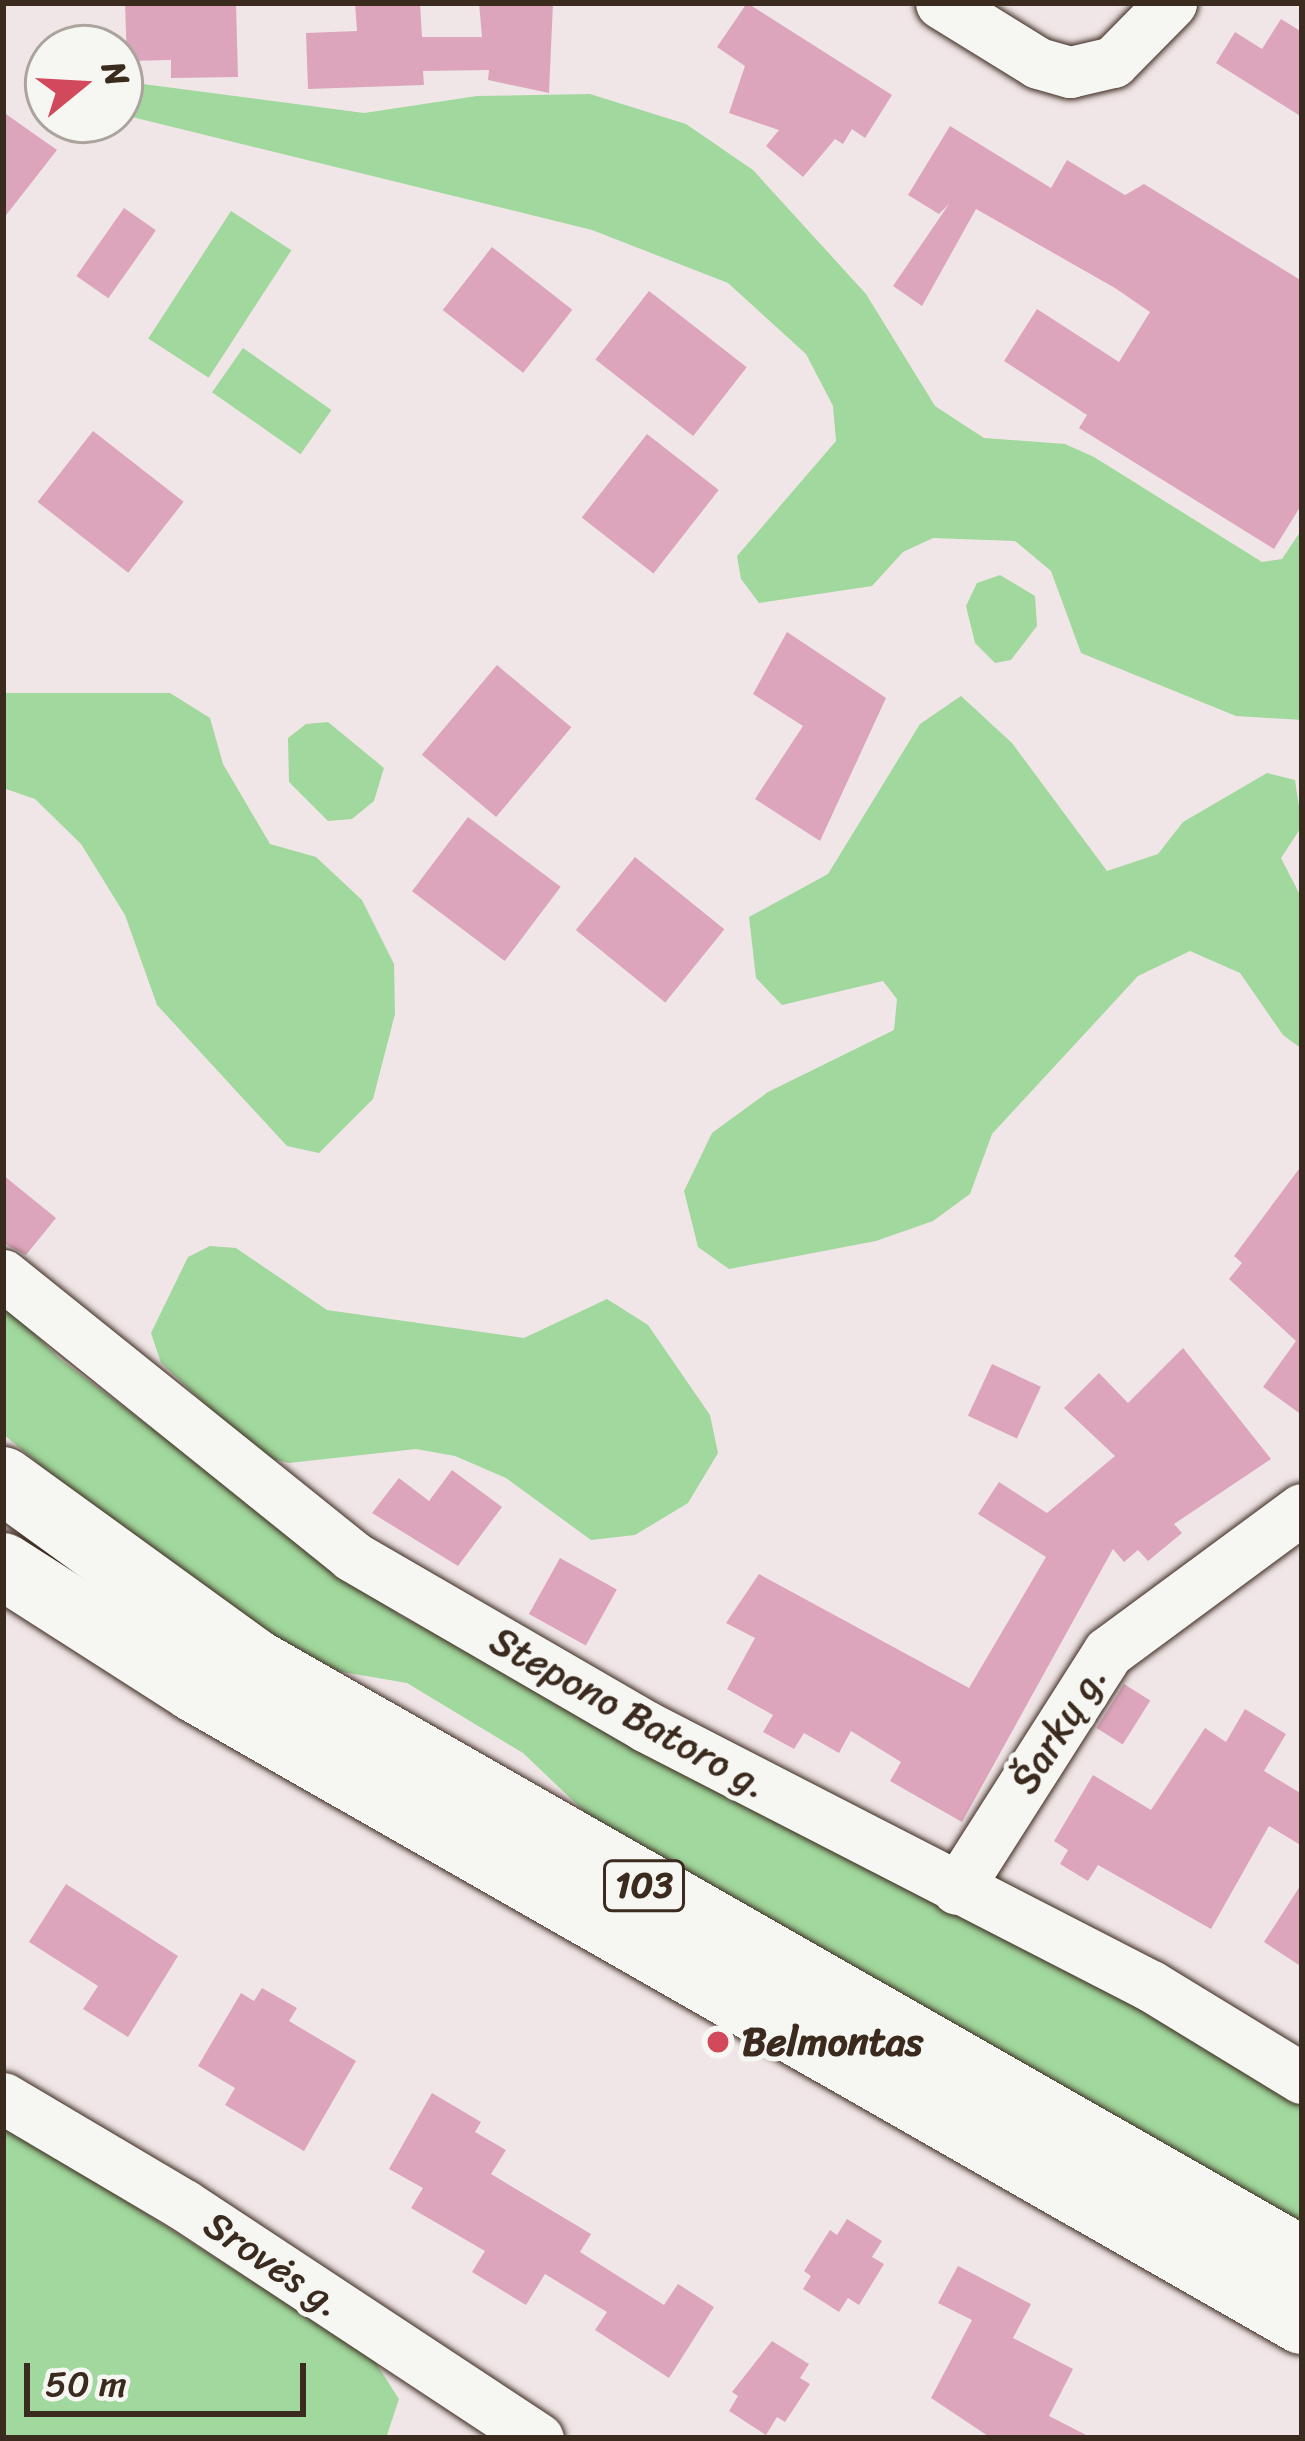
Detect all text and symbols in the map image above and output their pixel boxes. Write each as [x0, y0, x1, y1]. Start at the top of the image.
north arrow [24, 24, 144, 144]
text: N [84, 54, 146, 94]
street label: Stepono Batoro g. [482, 1617, 776, 1809]
street label: Šarkų g. [1001, 1656, 1117, 1802]
road number: 103 [602, 1856, 686, 1916]
place label: Belmontas [742, 2019, 923, 2065]
marker: Belmontas [705, 2029, 731, 2055]
street label: Srovės g. [195, 2201, 351, 2327]
scale bar [30, 2339, 312, 2413]
text: 50 m [45, 2352, 127, 2416]

